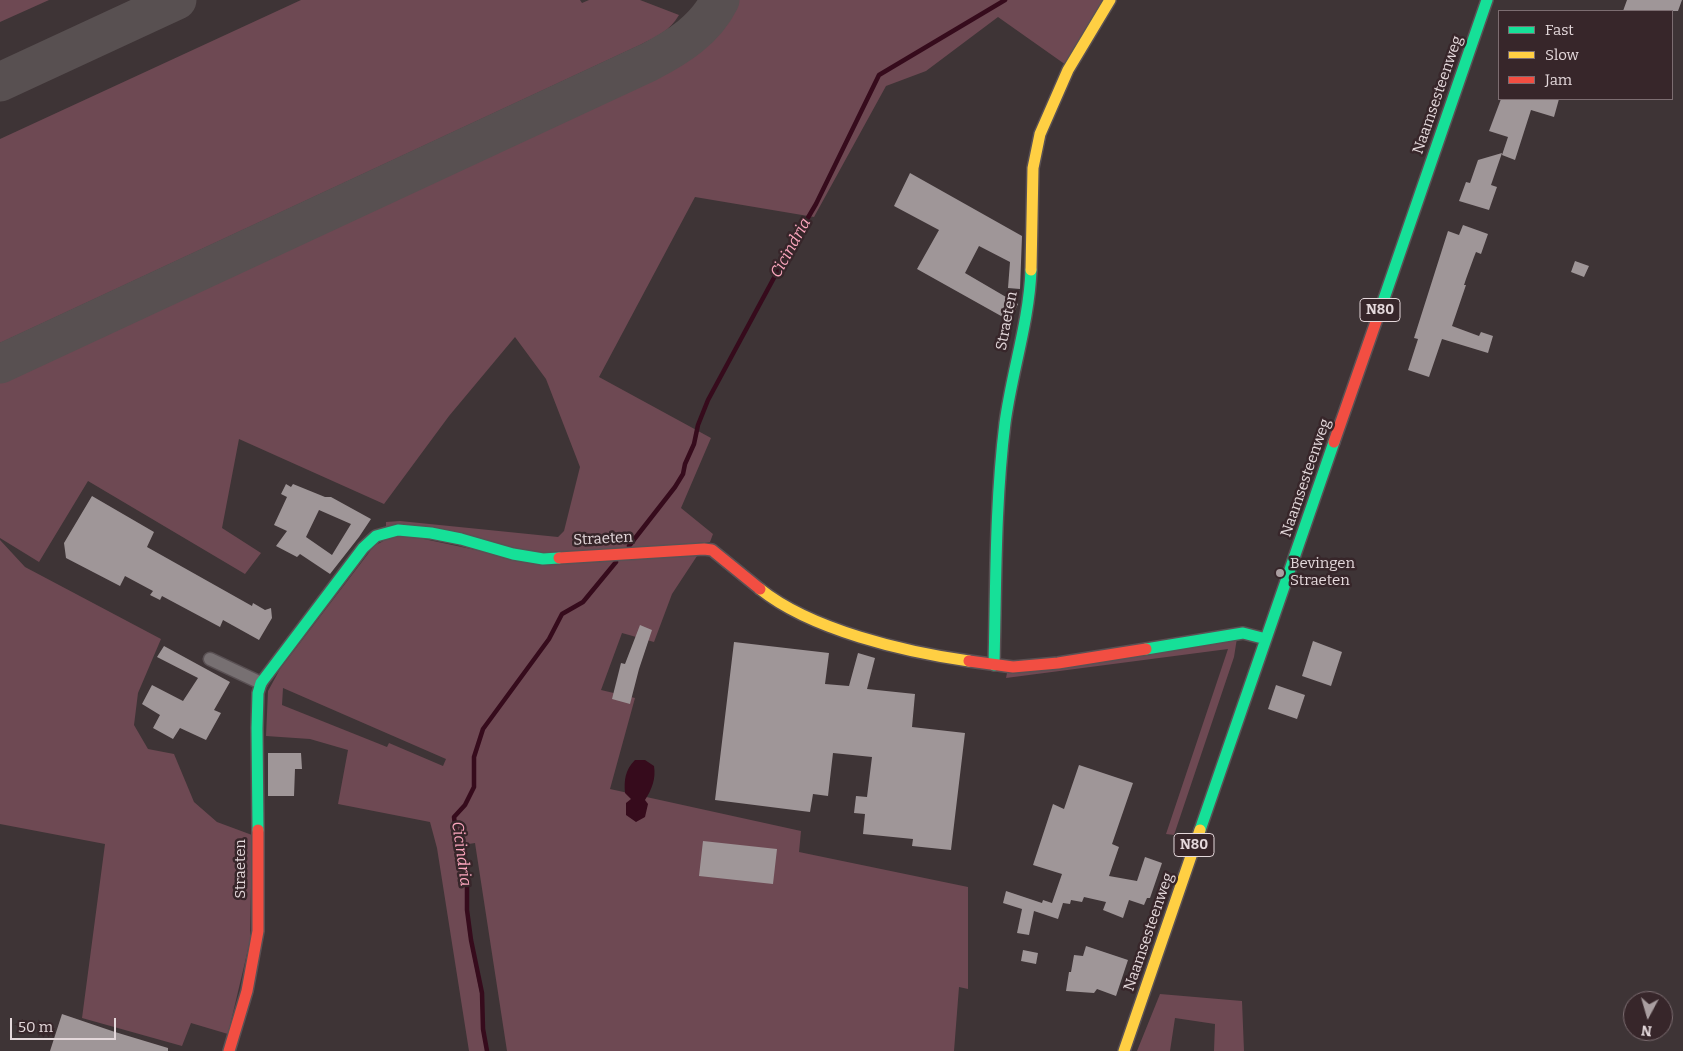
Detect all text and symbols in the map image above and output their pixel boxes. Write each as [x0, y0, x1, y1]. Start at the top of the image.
legend [1498, 10, 1673, 100]
text: Fast [1545, 21, 1574, 39]
street label: Naamsesteenweg [1409, 33, 1467, 157]
text: Slow [1545, 46, 1579, 64]
text: Jam [1545, 71, 1572, 89]
water label: Cicindria [767, 215, 815, 281]
street label: Straeten [992, 290, 1022, 352]
road number: N80 [1360, 298, 1400, 322]
street label: Naamsesteenweg [1277, 416, 1335, 540]
street label: Straeten [573, 528, 633, 550]
place label: Bevingen Straeten [1290, 555, 1355, 590]
marker: Bevingen Straeten [1274, 567, 1286, 579]
water label: Cicindria [447, 820, 475, 888]
road number: N80 [1174, 834, 1214, 856]
street label: Straeten [232, 839, 250, 899]
street label: Naamsesteenweg [1120, 870, 1178, 994]
north arrow [1623, 991, 1673, 1041]
scale bar [12, 1008, 119, 1040]
text: 50 m [18, 1018, 53, 1036]
text: N [1640, 1021, 1653, 1039]

